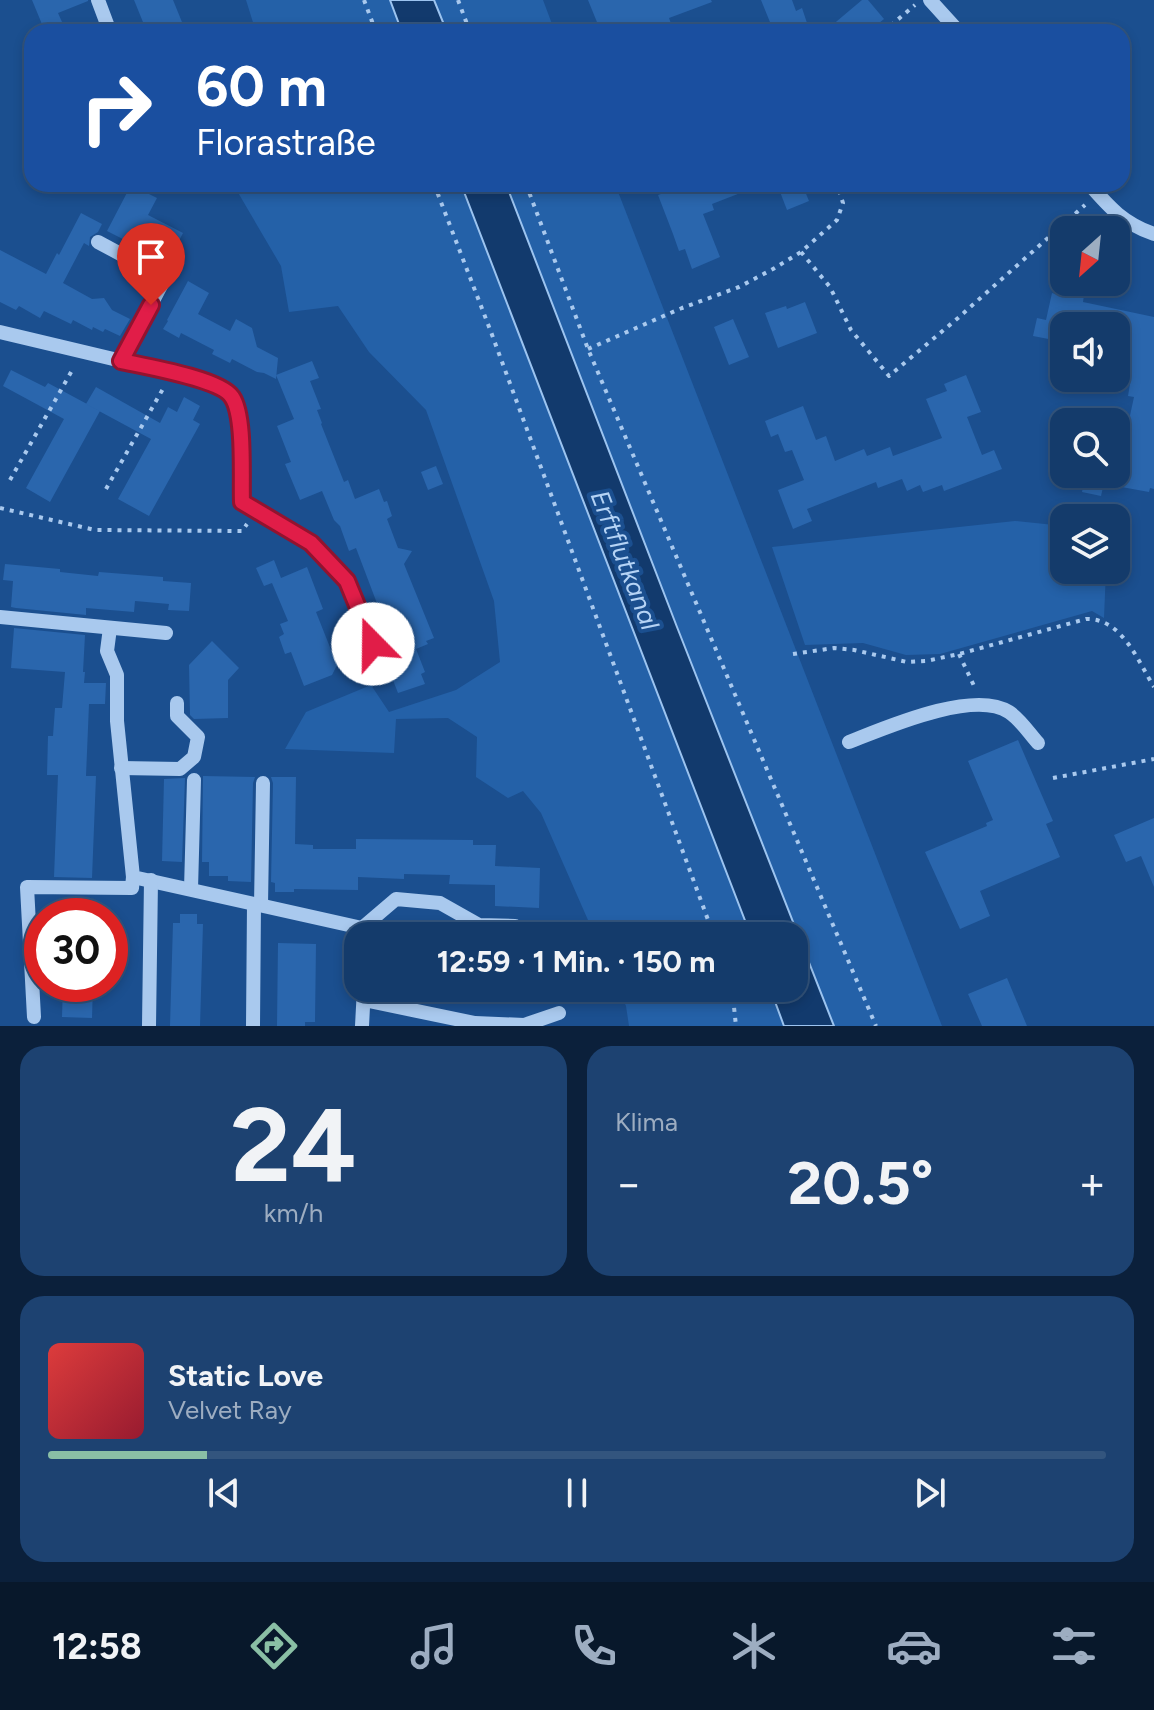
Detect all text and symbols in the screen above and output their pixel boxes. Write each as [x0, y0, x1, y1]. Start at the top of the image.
text: 60 m [196, 53, 327, 120]
icon: right [64, 56, 168, 160]
text: Florastraße [196, 121, 376, 164]
north arrow [1050, 216, 1130, 296]
map controls [1050, 216, 1130, 584]
pin [117, 223, 185, 305]
icon: arrive [129, 235, 173, 279]
button: sound [1050, 312, 1130, 392]
button: search [1050, 408, 1130, 488]
water label: Erftflutkanal [584, 486, 666, 635]
button: layers [1050, 504, 1130, 584]
position arrow [331, 602, 415, 686]
speed limit sign: 30 [24, 898, 128, 1002]
text: 12:59 · 1 Min. · 150 m [437, 943, 715, 980]
text: 24 [230, 1082, 357, 1207]
text: Klima [615, 1106, 678, 1138]
text: 20.5° [787, 1147, 934, 1219]
text: − [615, 1157, 642, 1210]
text: + [1079, 1157, 1106, 1210]
text: km/h [264, 1197, 323, 1229]
text: Static Love [168, 1357, 323, 1394]
text: Velvet Ray [168, 1394, 292, 1426]
icon: previous [202, 1471, 246, 1515]
icon: pause [555, 1471, 599, 1515]
icon: next [908, 1471, 952, 1515]
icon: directions [246, 1618, 302, 1674]
icon: music [406, 1618, 462, 1674]
icon: phone [566, 1618, 622, 1674]
icon: climate [726, 1618, 782, 1674]
icon: car [886, 1618, 942, 1674]
icon: filters [1046, 1618, 1102, 1674]
text: 12:58 [52, 1625, 142, 1668]

